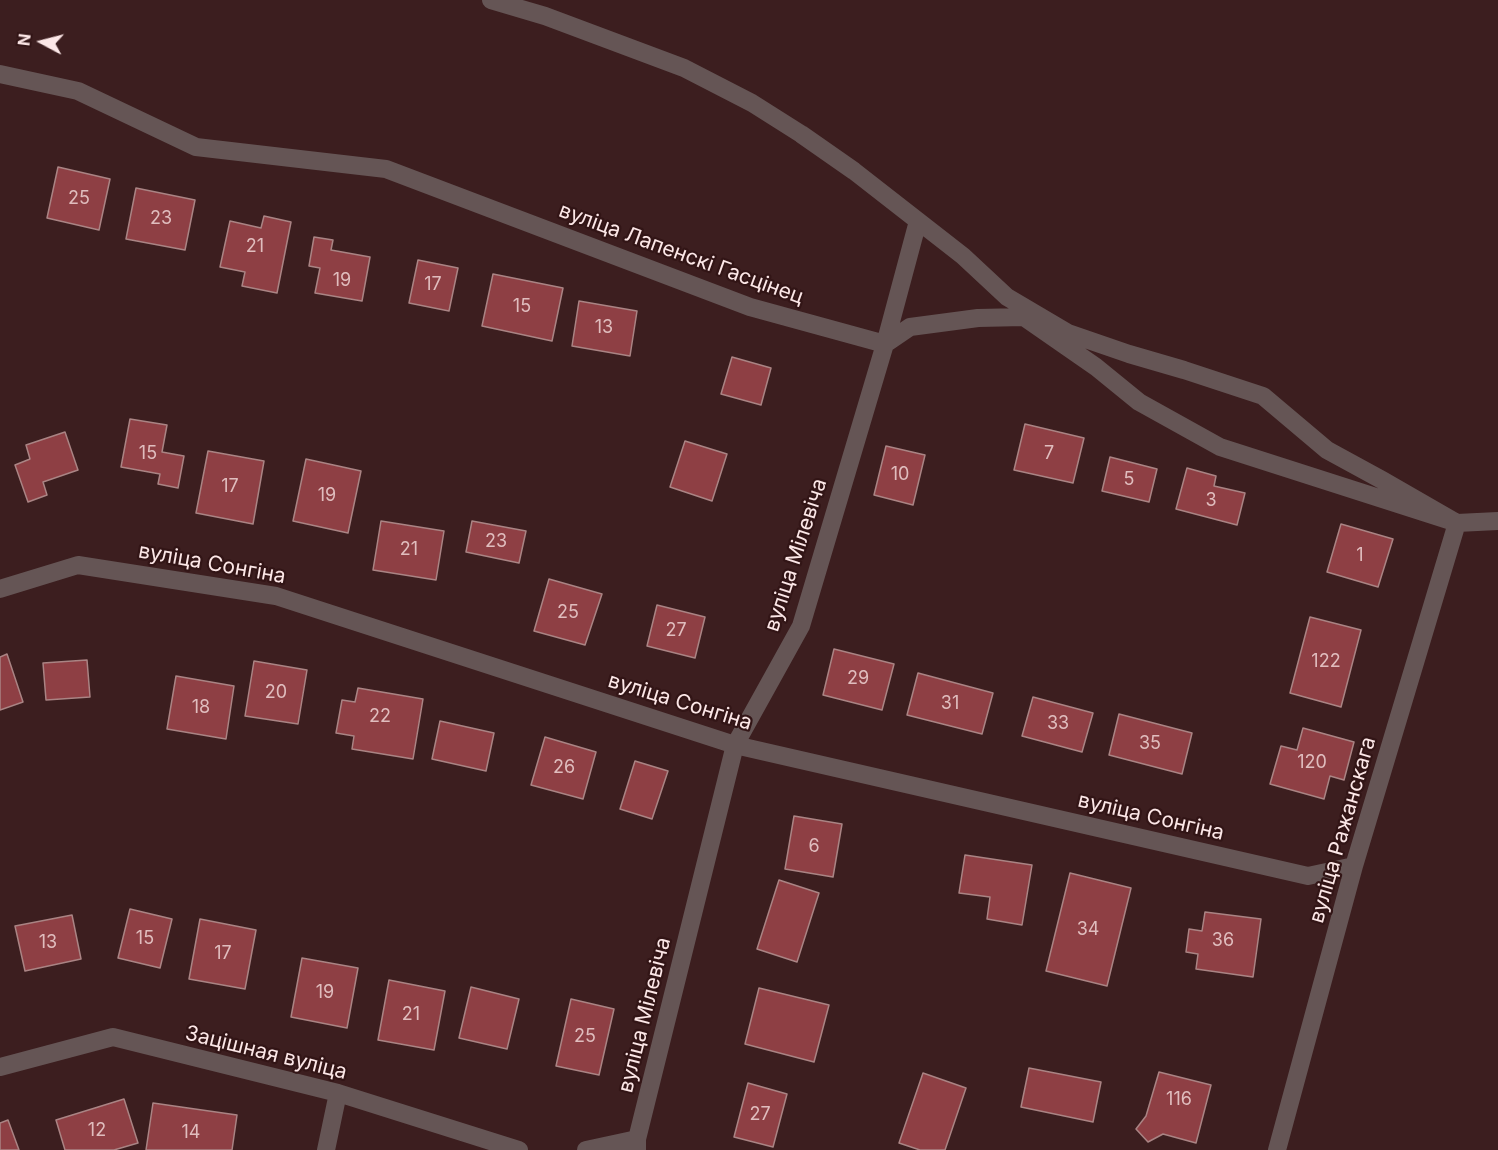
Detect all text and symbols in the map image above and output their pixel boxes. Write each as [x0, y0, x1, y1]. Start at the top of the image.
north arrow [12, 12, 72, 72]
text: N [13, 33, 35, 47]
house number: 25 [68, 188, 90, 210]
street label: вуліца Лапенскі Гасцінец [555, 198, 807, 310]
house number: 23 [150, 208, 172, 230]
house number: 21 [246, 236, 264, 258]
house number: 19 [333, 270, 351, 292]
house number: 17 [424, 274, 442, 296]
house number: 15 [513, 296, 531, 318]
house number: 13 [595, 317, 613, 339]
house number: 15 [139, 443, 157, 465]
house number: 7 [1044, 443, 1054, 465]
house number: 10 [891, 464, 909, 486]
house number: 5 [1124, 469, 1134, 491]
street label: вуліца Мілевіча [759, 475, 833, 635]
house number: 17 [221, 476, 239, 498]
house number: 19 [318, 485, 336, 507]
house number: 3 [1205, 490, 1217, 512]
house number: 23 [485, 531, 507, 553]
street label: вуліца Сонгіна [136, 539, 288, 589]
house number: 21 [400, 539, 418, 561]
house number: 1 [1356, 545, 1364, 567]
house number: 25 [557, 602, 579, 624]
house number: 27 [665, 620, 687, 642]
house number: 122 [1311, 651, 1341, 673]
street label: вуліца Сонгіна [605, 668, 755, 736]
house number: 29 [847, 668, 869, 690]
house number: 20 [265, 682, 287, 704]
house number: 31 [941, 693, 959, 715]
house number: 18 [192, 697, 210, 719]
house number: 22 [369, 706, 391, 728]
house number: 33 [1047, 713, 1069, 735]
house number: 35 [1139, 733, 1161, 755]
street label: вуліца Ражанскага [1304, 734, 1382, 926]
house number: 120 [1297, 752, 1327, 774]
house number: 26 [553, 757, 575, 779]
street label: вуліца Сонгіна [1075, 788, 1227, 846]
house number: 6 [808, 836, 820, 858]
house number: 34 [1077, 919, 1099, 941]
house number: 15 [136, 928, 154, 950]
house number: 36 [1212, 930, 1234, 952]
house number: 13 [39, 932, 57, 954]
street label: вуліца Мілевіча [613, 935, 677, 1095]
house number: 17 [214, 943, 232, 965]
house number: 19 [316, 982, 334, 1004]
house number: 21 [402, 1004, 420, 1026]
street label: Зацішная вуліца [183, 1021, 349, 1085]
house number: 25 [574, 1026, 596, 1048]
house number: 116 [1166, 1089, 1192, 1111]
house number: 27 [749, 1104, 771, 1126]
house number: 12 [88, 1120, 106, 1142]
house number: 14 [182, 1122, 200, 1144]

